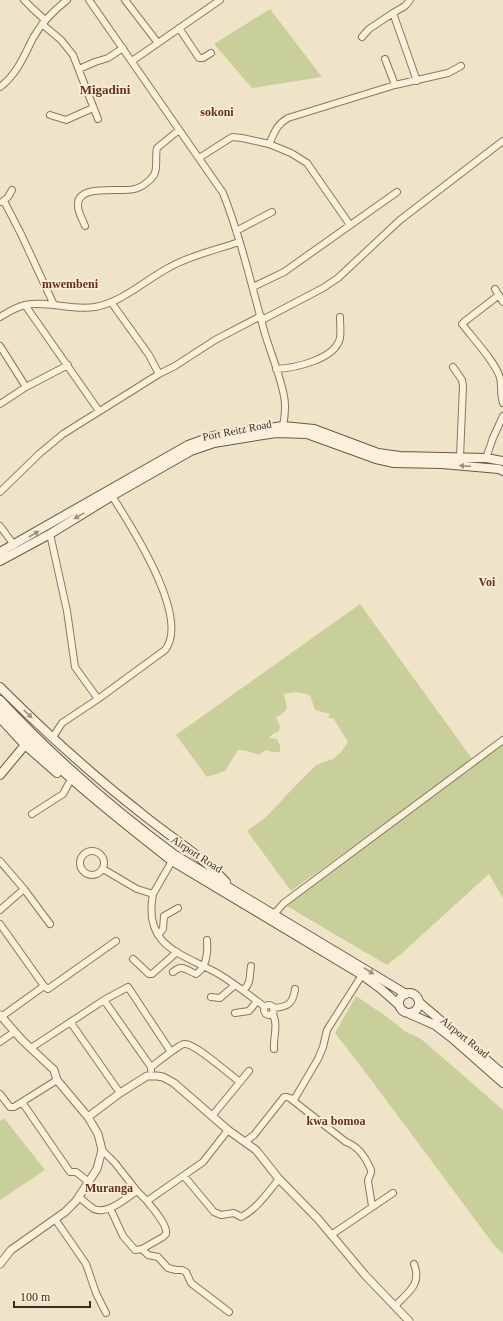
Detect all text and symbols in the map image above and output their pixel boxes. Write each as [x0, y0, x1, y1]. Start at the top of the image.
district label: Migadini [80, 82, 131, 97]
district label: sokoni [200, 105, 234, 119]
district label: mwembeni [42, 277, 99, 291]
street label: Port Reitz Road [201, 417, 273, 443]
one-way arrow [459, 462, 471, 469]
one-way arrow [73, 513, 85, 520]
one-way arrow [28, 530, 40, 537]
district label: Voi [479, 575, 496, 589]
one-way arrow [23, 709, 33, 719]
street label: Airport Road [169, 833, 225, 875]
one-way arrow [364, 967, 374, 975]
street label: Airport Road [439, 1014, 492, 1060]
district label: kwa bomoa [306, 1114, 366, 1128]
district label: Muranga [85, 1181, 133, 1195]
scale bar [14, 1283, 90, 1309]
text: 100 m [20, 1290, 51, 1304]

